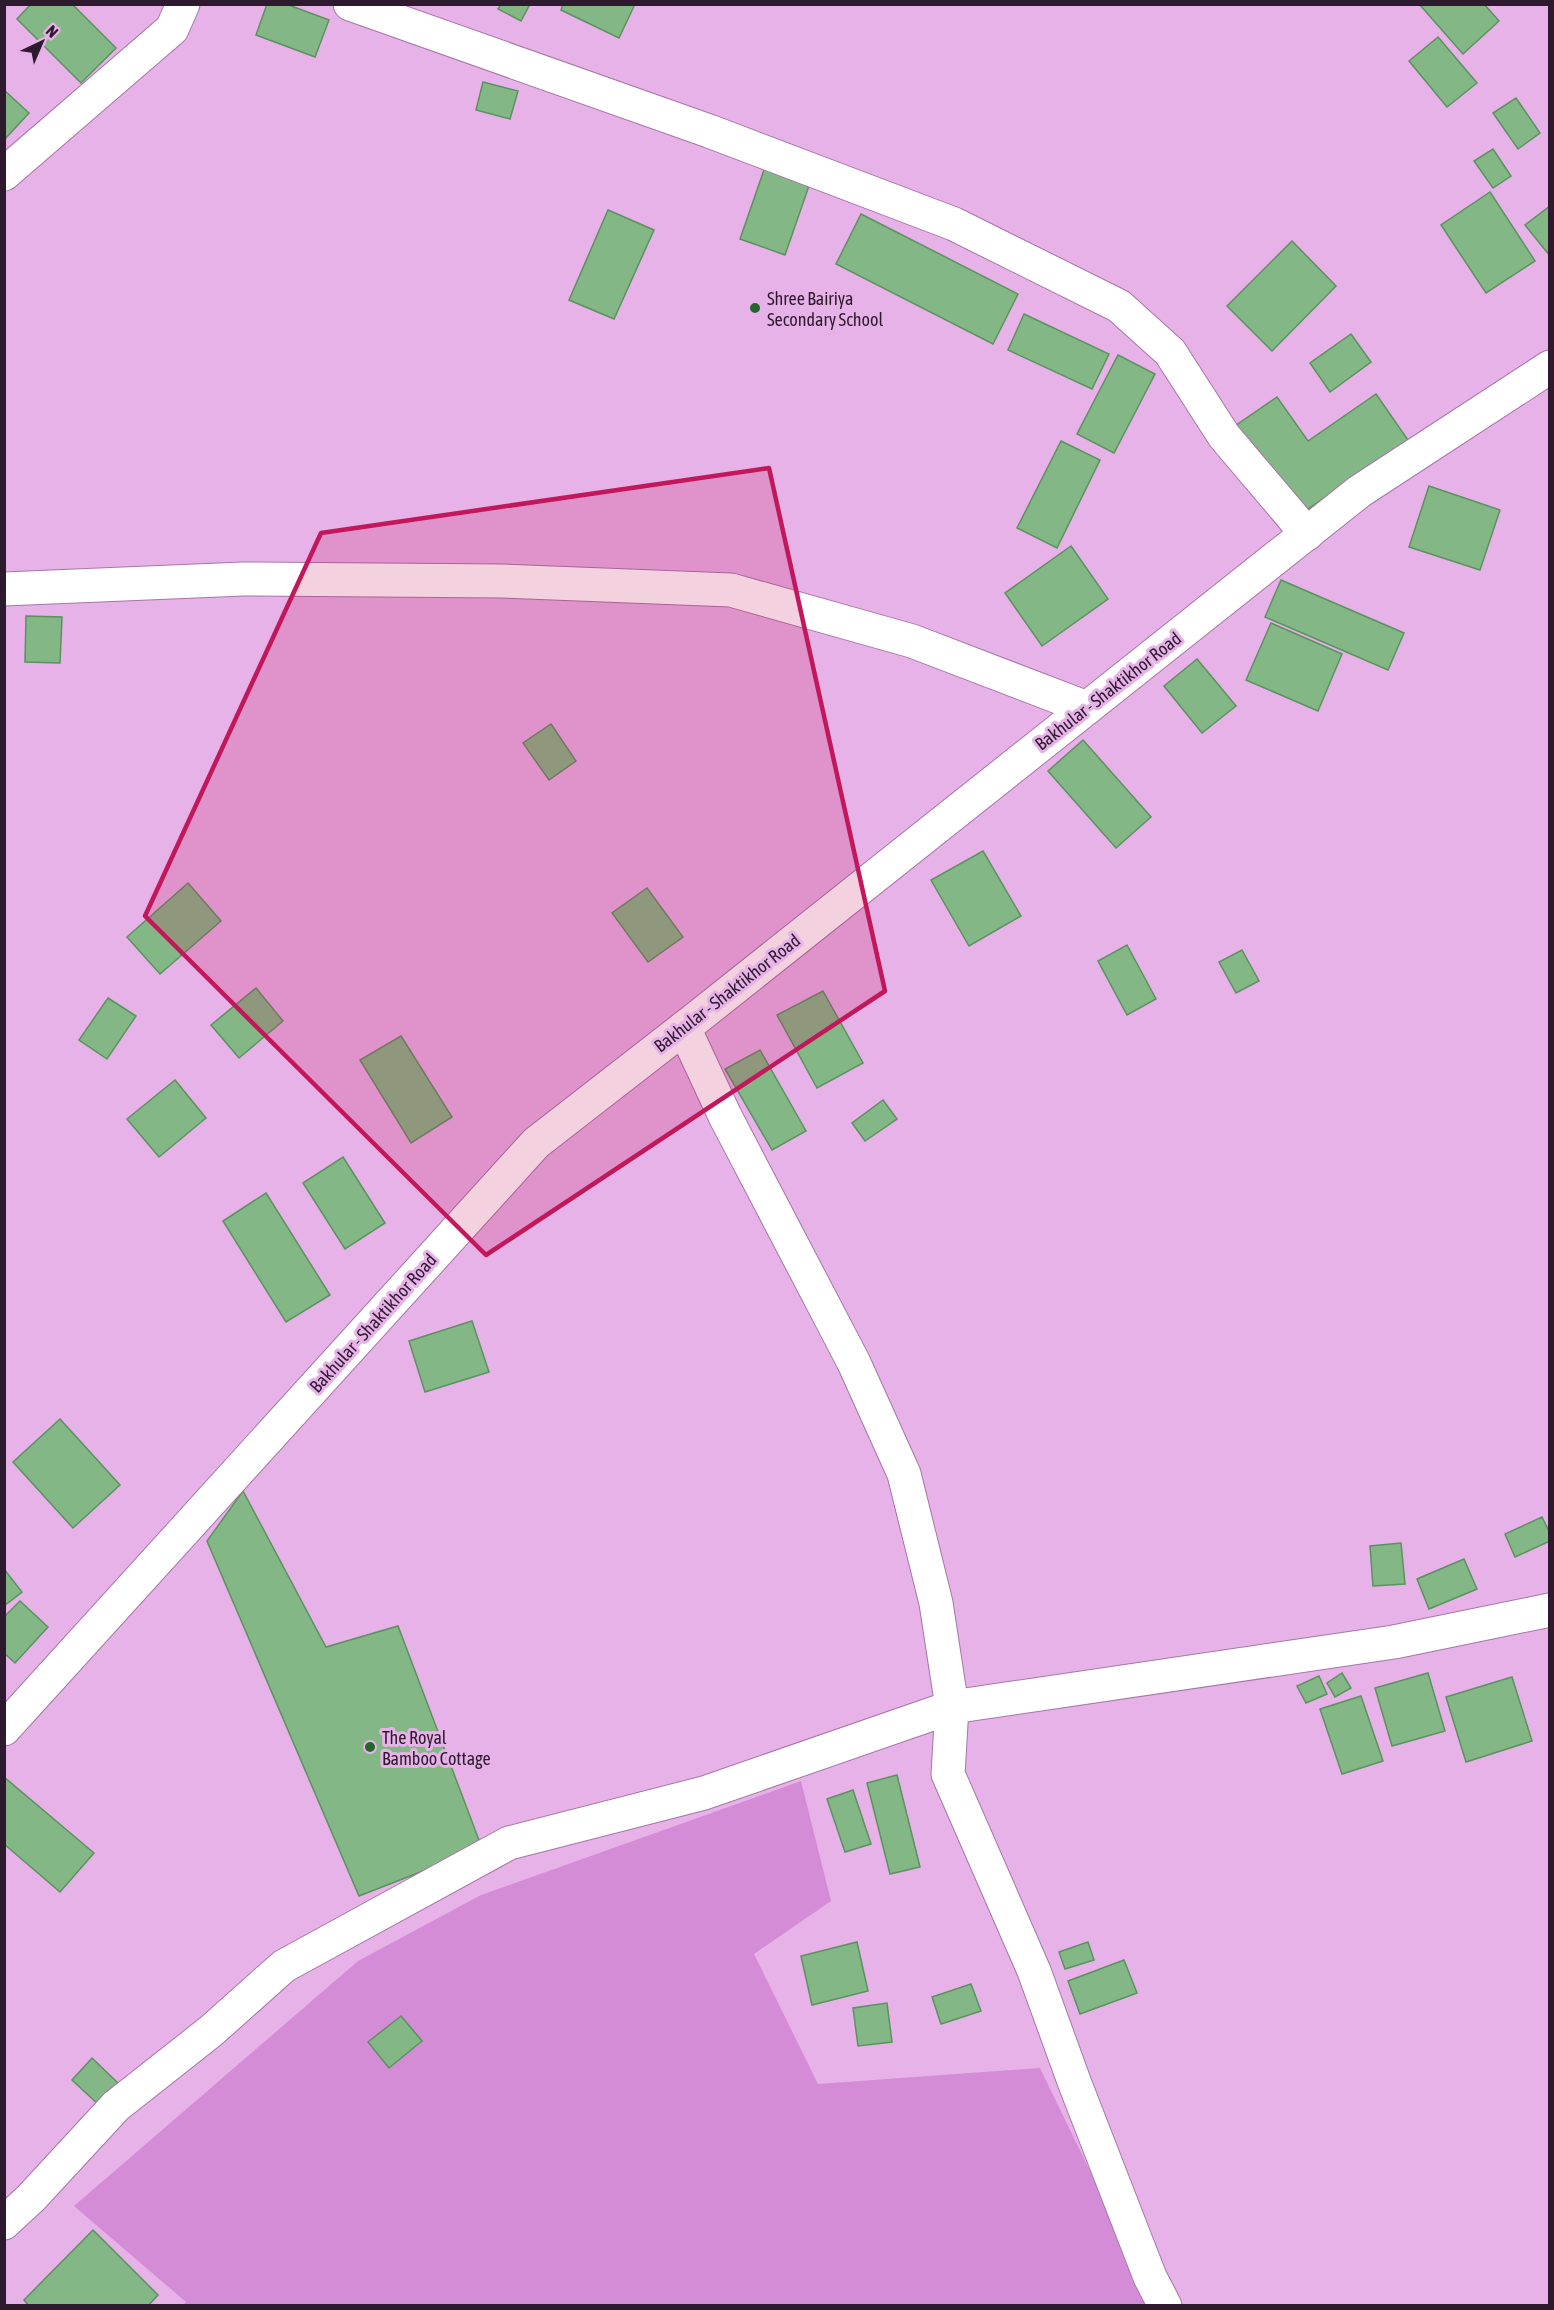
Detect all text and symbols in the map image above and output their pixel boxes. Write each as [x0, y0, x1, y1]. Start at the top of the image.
north arrow [12, 12, 72, 72]
text: N [43, 21, 62, 41]
place label: Shree Bairiya Secondary School [767, 288, 883, 330]
marker: Shree Bairiya Secondary School [748, 301, 762, 315]
street label: Bakhular - Shaktikhor Road [1031, 628, 1185, 754]
street label: Bakhular - Shaktikhor Road [650, 930, 804, 1056]
street label: Bakhular - Shaktikhor Road [305, 1249, 441, 1397]
place label: The Royal Bamboo Cottage [382, 1727, 491, 1769]
marker: The Royal Bamboo Cottage [363, 1740, 377, 1754]

